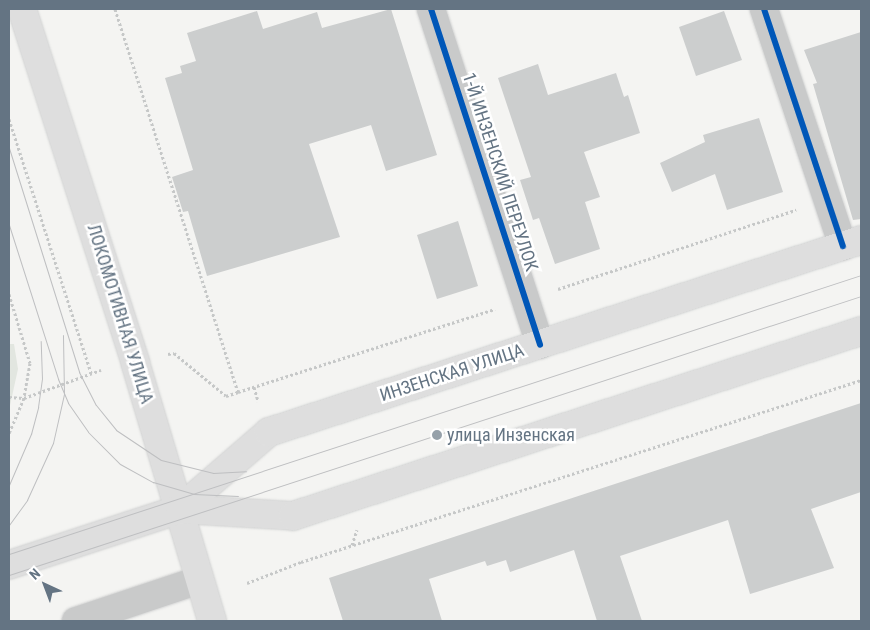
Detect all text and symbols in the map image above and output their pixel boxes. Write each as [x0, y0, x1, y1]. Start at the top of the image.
street label: 1-Й ИНЗЕНСКИЙ ПЕРЕУЛОК [458, 70, 542, 274]
street label: ЛОКОМОТИВНАЯ УЛИЦА [82, 222, 158, 406]
street label: ИНЗЕНСКАЯ УЛИЦА [377, 339, 527, 407]
place label: улица Инзенская [447, 424, 575, 446]
marker: улица Инзенская [431, 429, 443, 441]
north arrow [20, 560, 70, 610]
text: N [26, 565, 43, 583]

